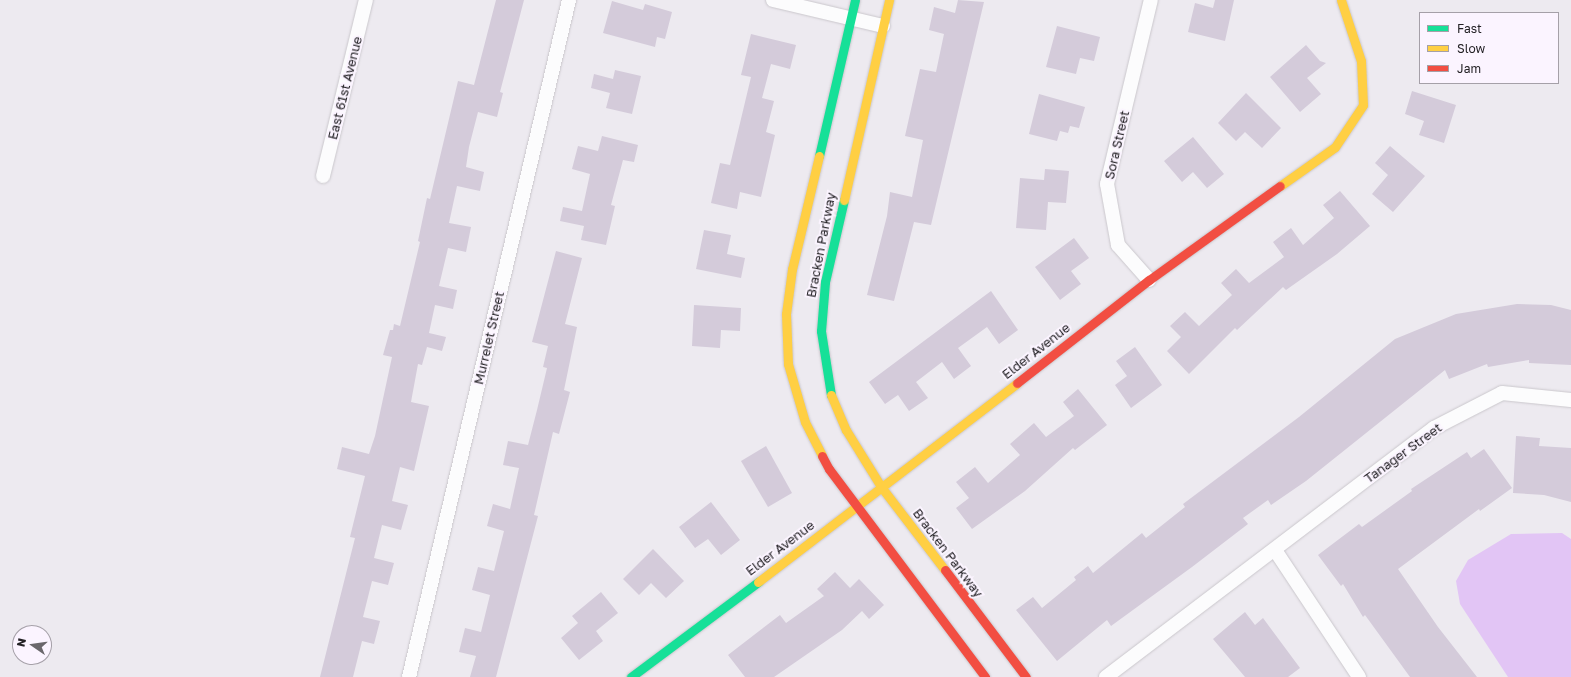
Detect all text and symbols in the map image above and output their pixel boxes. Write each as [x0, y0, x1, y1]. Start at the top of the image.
legend [1419, 12, 1559, 84]
text: Fast [1457, 21, 1482, 36]
street label: East 61st Avenue [325, 35, 365, 141]
text: Slow [1457, 41, 1485, 56]
text: Jam [1457, 61, 1481, 76]
street label: Sora Street [1102, 109, 1132, 181]
street label: Bracken Parkway [803, 191, 839, 299]
street label: Murrelet Street [471, 290, 507, 386]
street label: Elder Avenue [999, 320, 1073, 382]
street label: Tanager Street [1361, 420, 1445, 486]
street label: Bracken Parkway [910, 506, 986, 600]
street label: Elder Avenue [743, 517, 817, 579]
north arrow [12, 625, 52, 665]
text: N [14, 637, 28, 648]

